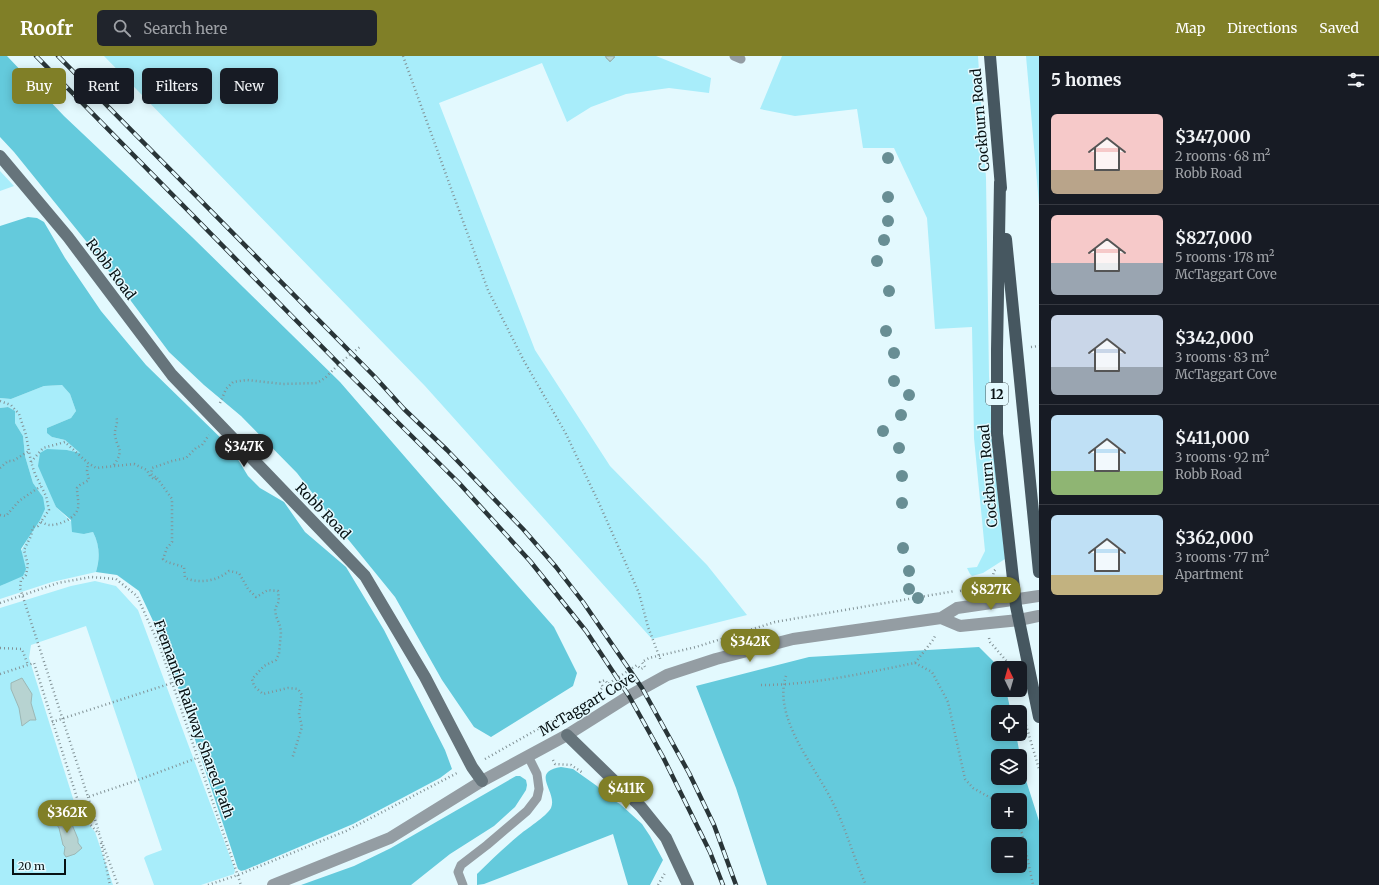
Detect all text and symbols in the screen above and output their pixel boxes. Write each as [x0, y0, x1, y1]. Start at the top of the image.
search box [97, 10, 377, 46]
text: Roofr [20, 16, 73, 40]
icon: search [111, 17, 133, 39]
text: Search here [143, 19, 227, 38]
text: Map [1175, 19, 1205, 37]
text: Directions [1227, 19, 1297, 37]
text: Saved [1319, 19, 1359, 37]
street label: Cockburn Road [966, 67, 993, 172]
chip: Buy [12, 68, 66, 104]
chip: Rent [74, 68, 134, 104]
chip: Filters [142, 68, 212, 104]
chip: New [220, 68, 278, 104]
text: 5 homes [1051, 69, 1122, 91]
icon: filters [1345, 69, 1367, 91]
text: $347,000 [1175, 126, 1251, 148]
icon: home [1083, 130, 1131, 178]
text: 2 rooms · 68 m² [1175, 148, 1270, 165]
text: Robb Road [1175, 165, 1242, 182]
text: $827,000 [1175, 227, 1252, 249]
icon: home [1083, 231, 1131, 279]
street label: Robb Road [82, 235, 140, 304]
text: 5 rooms · 178 m² [1175, 249, 1274, 266]
text: McTaggart Cove [1175, 266, 1277, 283]
text: $342,000 [1175, 327, 1254, 349]
icon: home [1083, 331, 1131, 379]
text: 3 rooms · 83 m² [1175, 349, 1269, 366]
text: McTaggart Cove [1175, 366, 1277, 383]
road number: 12 [986, 383, 1008, 405]
street label: Cockburn Road [974, 423, 1001, 528]
text: $411,000 [1175, 427, 1250, 449]
icon: home [1083, 431, 1131, 479]
pin: $347K [216, 434, 272, 468]
text: $347K [224, 438, 264, 455]
text: 3 rooms · 92 m² [1175, 449, 1270, 466]
text: Robb Road [1175, 466, 1242, 483]
street label: Robb Road [292, 479, 355, 544]
text: $362,000 [1175, 527, 1253, 549]
icon: home [1083, 531, 1131, 579]
text: 3 rooms · 77 m² [1175, 549, 1269, 566]
text: Apartment [1175, 566, 1243, 583]
pin: $827K [963, 577, 1019, 611]
text: $827K [971, 581, 1011, 598]
street label: Fremantle Railway Shared Path [150, 617, 238, 821]
pin: $342K [722, 629, 778, 663]
text: $342K [730, 633, 770, 650]
north arrow [991, 661, 1027, 697]
map controls [991, 661, 1027, 873]
street label: McTaggart Cove [535, 668, 639, 740]
button: locate [991, 705, 1027, 741]
button: layers [991, 749, 1027, 785]
pin: $411K [598, 776, 654, 810]
text: $411K [607, 780, 645, 797]
button: + [991, 793, 1027, 829]
pin: $362K [39, 800, 95, 834]
text: $362K [47, 804, 87, 821]
button: − [991, 837, 1027, 873]
scale bar [12, 857, 66, 876]
text: 20 m [18, 859, 45, 873]

